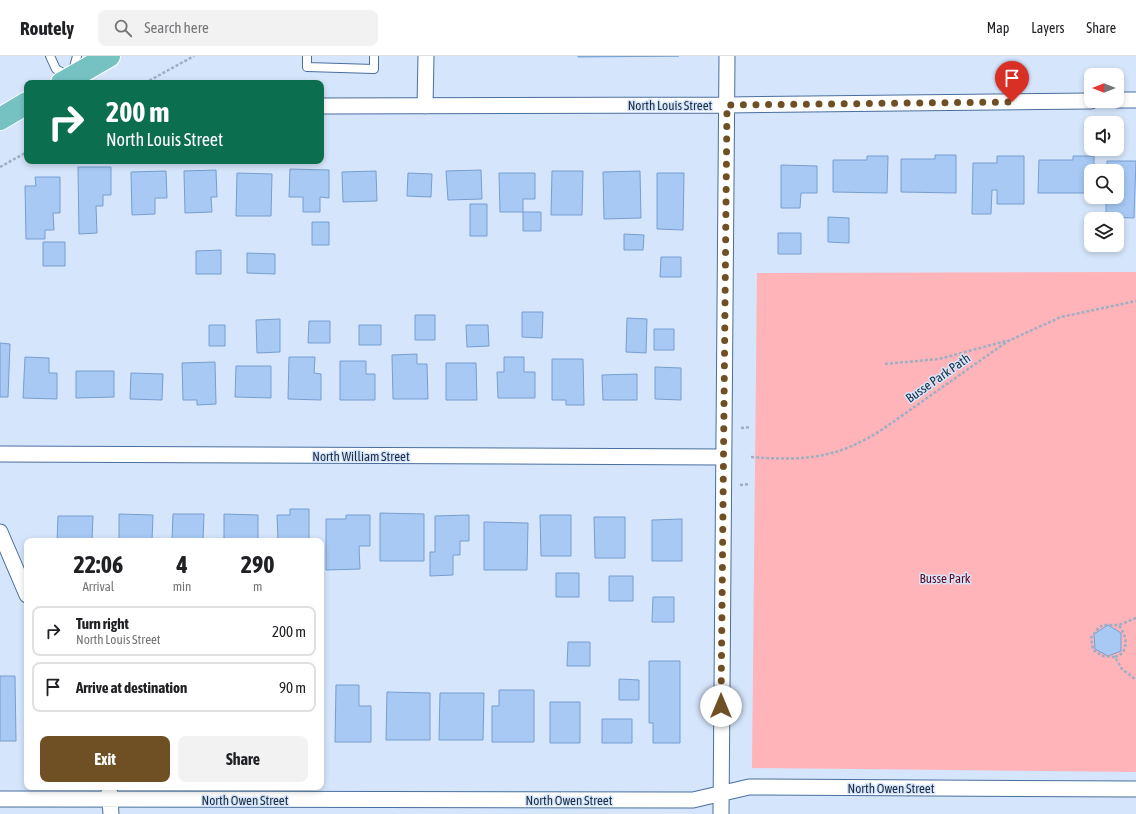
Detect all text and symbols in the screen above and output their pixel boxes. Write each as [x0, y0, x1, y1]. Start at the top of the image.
search box [98, 10, 378, 46]
text: Routely [20, 17, 74, 39]
icon: search [112, 17, 134, 39]
text: Search here [144, 19, 209, 36]
text: Map [987, 20, 1009, 36]
text: Layers [1031, 20, 1064, 36]
text: Share [1086, 20, 1116, 36]
pin [995, 61, 1029, 102]
icon: arrive [1001, 67, 1023, 89]
north arrow [1084, 68, 1124, 108]
map controls [1084, 68, 1124, 252]
icon: right [40, 96, 92, 148]
text: 200 m [106, 96, 169, 128]
street label: North Louis Street [628, 98, 713, 113]
button: sound [1084, 116, 1124, 156]
text: North Louis Street [106, 129, 223, 150]
button: search [1084, 164, 1124, 204]
button: layers [1084, 212, 1124, 252]
street label: Busse Park Path [903, 350, 973, 406]
street label: North William Street [312, 449, 410, 464]
text: 22:06 [73, 551, 123, 578]
text: 4 [176, 551, 188, 578]
text: 290 [241, 551, 275, 578]
park label: Busse Park [919, 571, 971, 586]
text: Arrival [82, 579, 114, 594]
text: min [173, 579, 191, 594]
text: m [253, 579, 262, 594]
text: Turn right [76, 615, 129, 632]
icon: right [42, 620, 64, 642]
text: 200 m [272, 623, 306, 640]
text: North Louis Street [76, 632, 161, 647]
icon: arrive [42, 676, 64, 698]
text: Arrive at destination [76, 679, 187, 696]
text: 90 m [279, 679, 306, 696]
position arrow [700, 685, 742, 727]
button: Exit [40, 736, 170, 782]
button: Share [178, 736, 308, 782]
street label: North Owen Street [847, 781, 935, 796]
street label: North Owen Street [201, 793, 289, 808]
street label: North Owen Street [525, 793, 613, 808]

